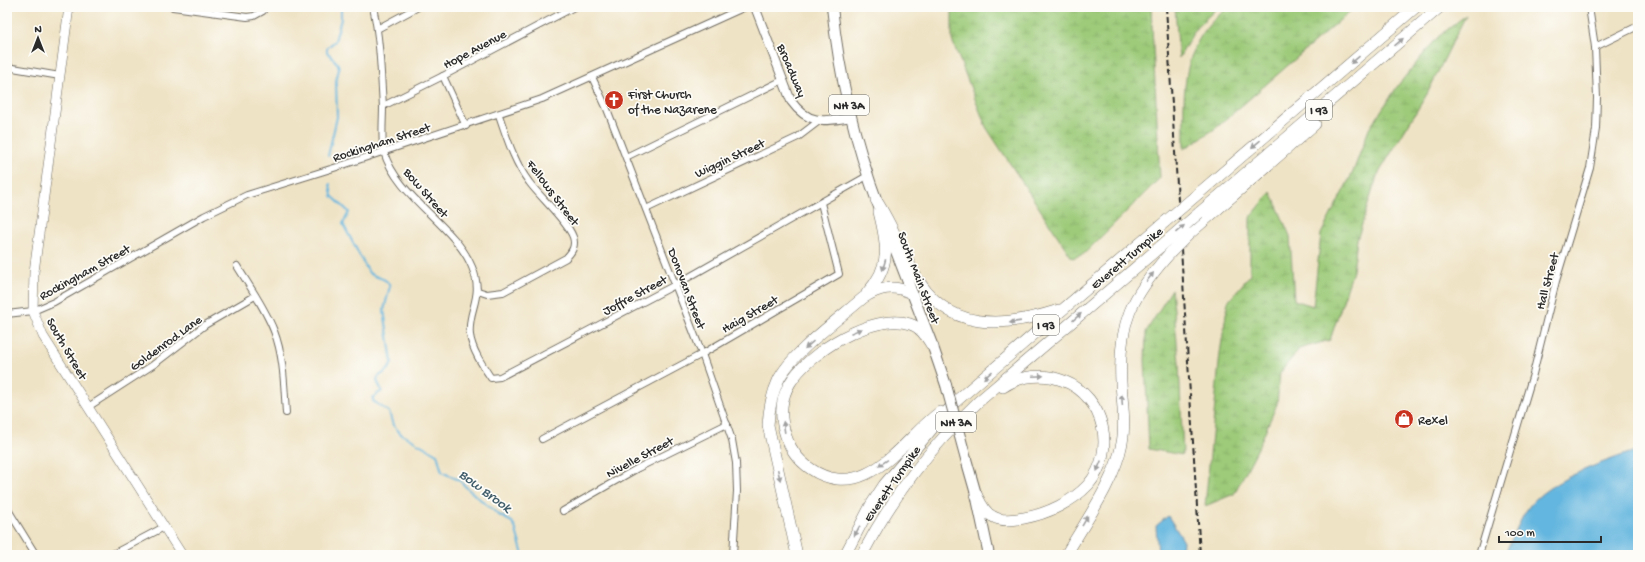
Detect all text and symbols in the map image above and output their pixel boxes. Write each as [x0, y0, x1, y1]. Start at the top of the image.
north arrow [18, 18, 58, 58]
text: N [34, 24, 42, 36]
street label: Hope Avenue [441, 27, 510, 73]
one-way arrow [1394, 37, 1404, 46]
street label: Broadway [772, 41, 809, 100]
one-way arrow [1350, 55, 1360, 64]
place label: First Church of the Nazarene [627, 88, 717, 118]
church icon: First Church of the Nazarene [603, 89, 625, 111]
road number: NH 3A [829, 95, 869, 115]
road number: I 93 [1306, 100, 1332, 120]
street label: Rockingham Street [331, 120, 434, 166]
street label: Wiggin Street [693, 136, 769, 182]
one-way arrow [1251, 140, 1261, 149]
street label: Fellows Street [522, 157, 583, 231]
street label: Bow Street [399, 165, 452, 223]
street label: Everett Turnpike [1089, 224, 1167, 293]
one-way arrow [1175, 225, 1185, 234]
street label: South Main Street [893, 230, 943, 328]
street label: Rockingham Street [37, 241, 135, 304]
street label: Donovan Street [663, 246, 709, 333]
street label: Hall Street [1534, 250, 1564, 312]
one-way arrow [881, 260, 887, 272]
one-way arrow [1145, 271, 1154, 282]
street label: Joffre Street [600, 272, 671, 319]
street label: Haig Street [719, 292, 783, 337]
one-way arrow [1072, 312, 1083, 321]
street label: Goldenrod Lane [128, 313, 206, 375]
road number: I 93 [1033, 315, 1059, 335]
street label: South Street [42, 316, 90, 384]
one-way arrow [1009, 319, 1021, 325]
one-way arrow [850, 328, 862, 334]
one-way arrow [804, 340, 813, 349]
one-way arrow [982, 370, 993, 379]
one-way arrow [1032, 373, 1044, 380]
one-way arrow [1119, 394, 1126, 406]
shop icon: Rexel [1393, 408, 1415, 430]
road number: NH 3A [936, 412, 976, 432]
place label: Rexel [1418, 414, 1448, 429]
one-way arrow [781, 421, 787, 433]
street label: Nivelle Street [604, 433, 678, 482]
street label: Everett Turnpike [861, 443, 925, 525]
one-way arrow [878, 459, 888, 467]
one-way arrow [1095, 461, 1101, 473]
water label: Bow Brook [455, 467, 516, 518]
one-way arrow [776, 469, 782, 481]
one-way arrow [1082, 515, 1089, 527]
scale bar [1499, 518, 1601, 544]
one-way arrow [854, 525, 860, 536]
text: 100 m [1504, 527, 1535, 541]

